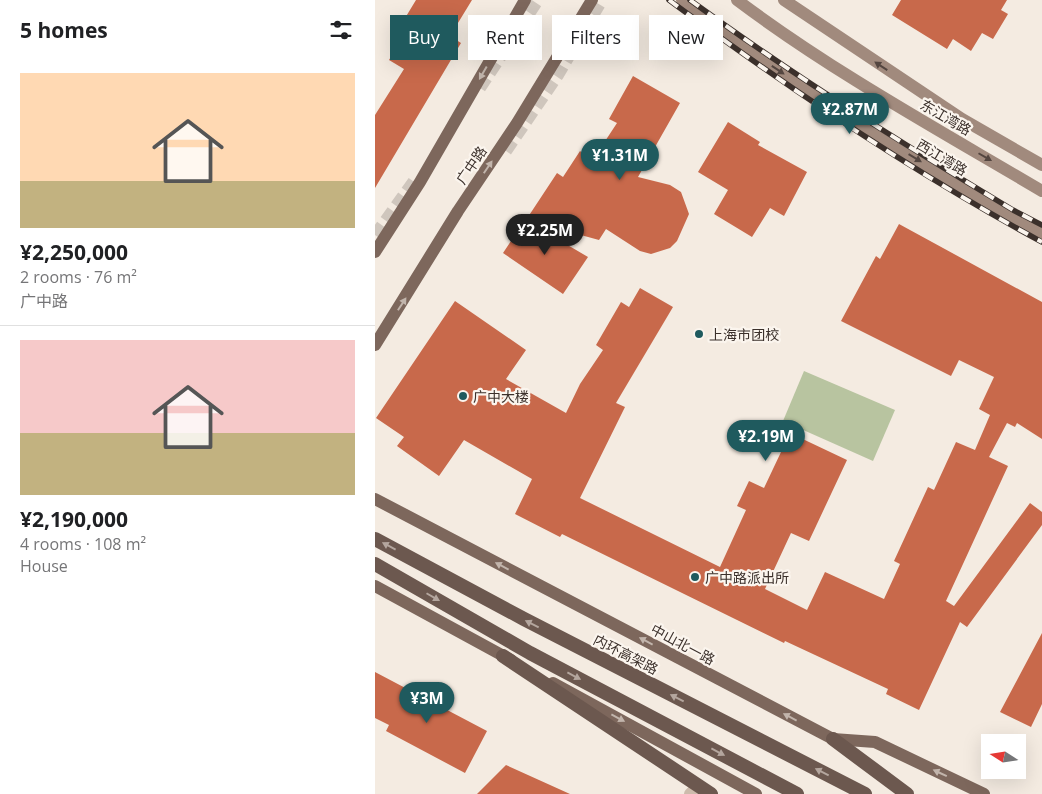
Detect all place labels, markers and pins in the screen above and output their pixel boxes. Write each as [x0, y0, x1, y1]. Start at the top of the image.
pin: ¥2.87M [809, 92, 891, 135]
pin: ¥1.31M [579, 138, 661, 181]
pin: ¥2.25M [504, 214, 586, 256]
place label: 上海市团校 [709, 325, 779, 344]
marker: 上海市团校 [693, 328, 705, 340]
place label: 广中大楼 [473, 387, 529, 406]
marker: 广中大楼 [457, 390, 469, 402]
pin: ¥2.19M [725, 420, 807, 462]
place label: 广中路派出所 [705, 568, 789, 587]
marker: 广中路派出所 [689, 571, 701, 583]
pin: ¥3M [403, 682, 451, 724]

